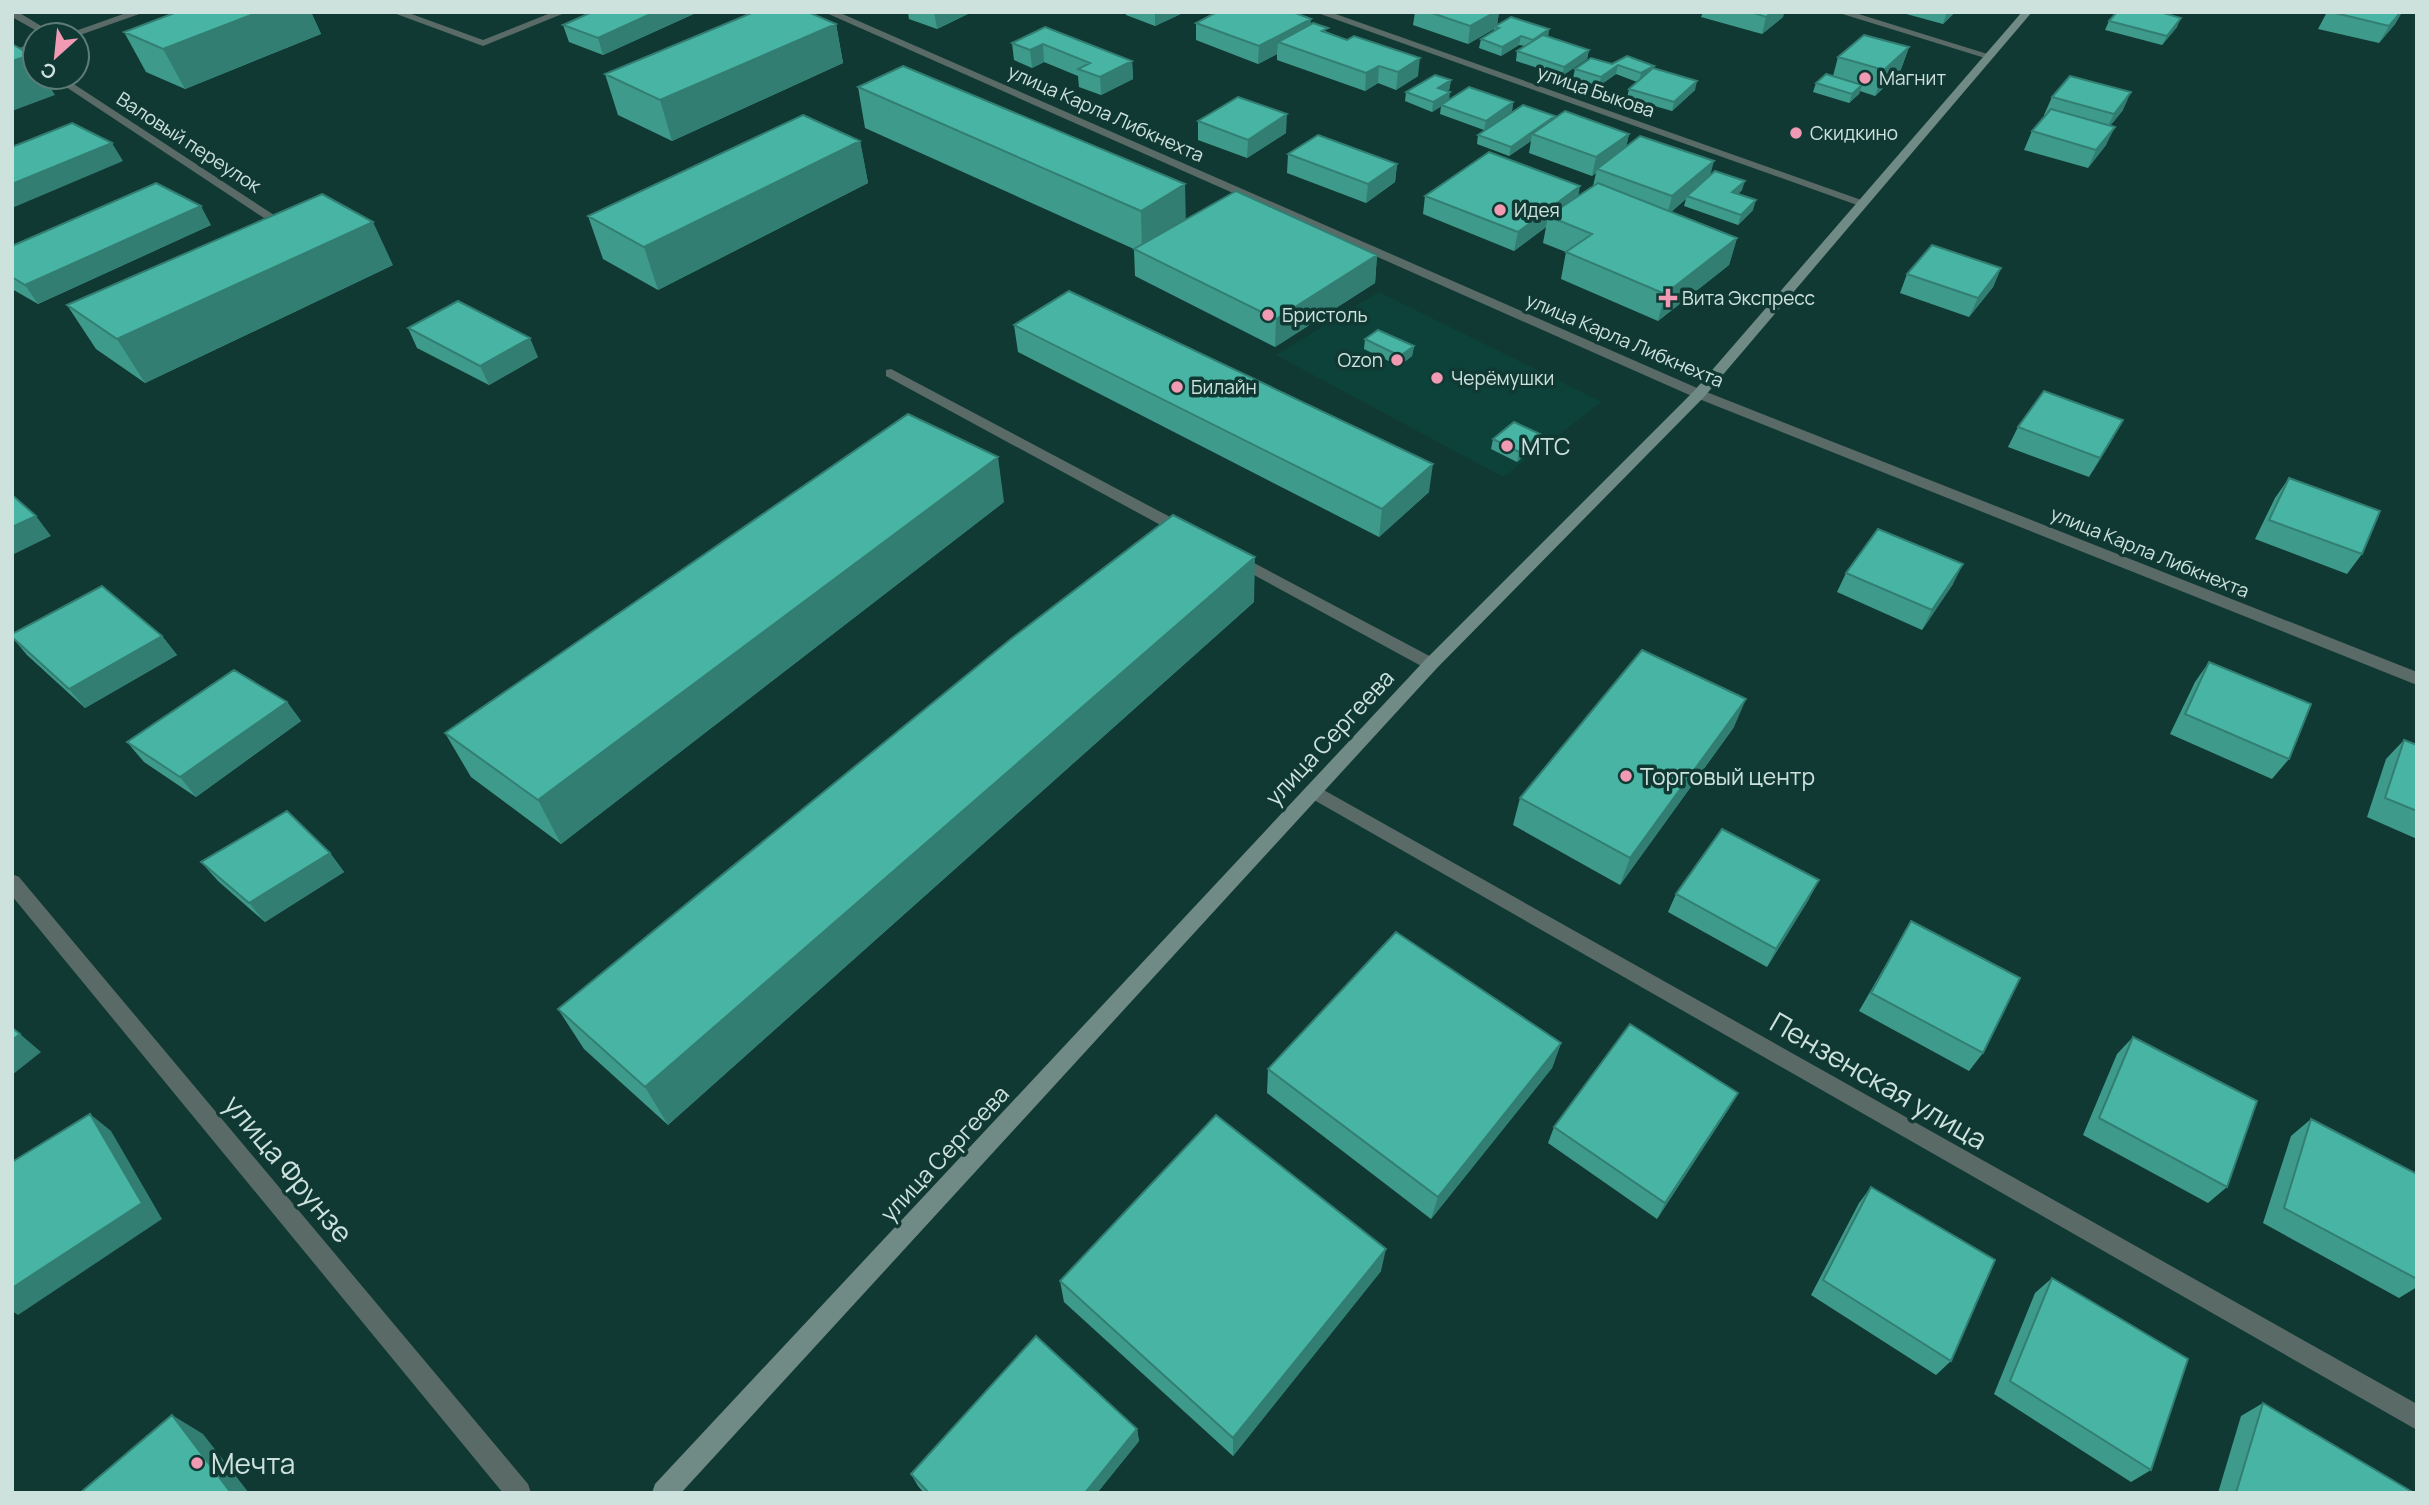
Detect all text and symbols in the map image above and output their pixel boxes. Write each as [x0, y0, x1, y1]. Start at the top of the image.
north arrow [21, 21, 91, 91]
text: С [36, 56, 60, 86]
street label: улица Карла Либкнехта [1004, 58, 1208, 168]
street label: улица Быкова [1534, 59, 1658, 123]
place label: Магнит [1879, 65, 1946, 91]
marker: Магнит [1857, 70, 1873, 86]
street label: Валовый переулок [112, 86, 267, 199]
place label: Скидкино [1810, 120, 1898, 146]
marker: Скидкино [1788, 125, 1804, 141]
place label: Идея [1514, 197, 1560, 223]
marker: Идея [1492, 202, 1508, 218]
place label: Вита Экспресс [1682, 285, 1815, 311]
street label: улица Карла Либкнехта [1522, 287, 1728, 393]
marker: Вита Экспресс [1660, 290, 1676, 306]
place label: Бристоль [1282, 302, 1368, 328]
marker: Бристоль [1260, 307, 1276, 323]
place label: Ozon [1337, 347, 1383, 373]
marker: Ozon [1389, 352, 1405, 368]
place label: Черёмушки [1451, 365, 1554, 391]
marker: Черёмушки [1429, 370, 1445, 386]
place label: Билайн [1191, 374, 1257, 400]
marker: Билайн [1169, 379, 1185, 395]
place label: МТС [1521, 430, 1571, 462]
marker: МТС [1499, 438, 1515, 454]
street label: улица Карла Либкнехта [2047, 500, 2253, 604]
street label: улица Сергеева [1257, 662, 1401, 812]
place label: Торговый центр [1640, 760, 1815, 792]
marker: Торговый центр [1618, 768, 1634, 784]
street label: Пензенская улица [1764, 1002, 1994, 1158]
street label: улица Сергеева [872, 1078, 1016, 1228]
street label: улица Фрунзе [216, 1086, 362, 1250]
place label: Мечта [211, 1444, 295, 1482]
marker: Мечта [189, 1455, 205, 1471]

